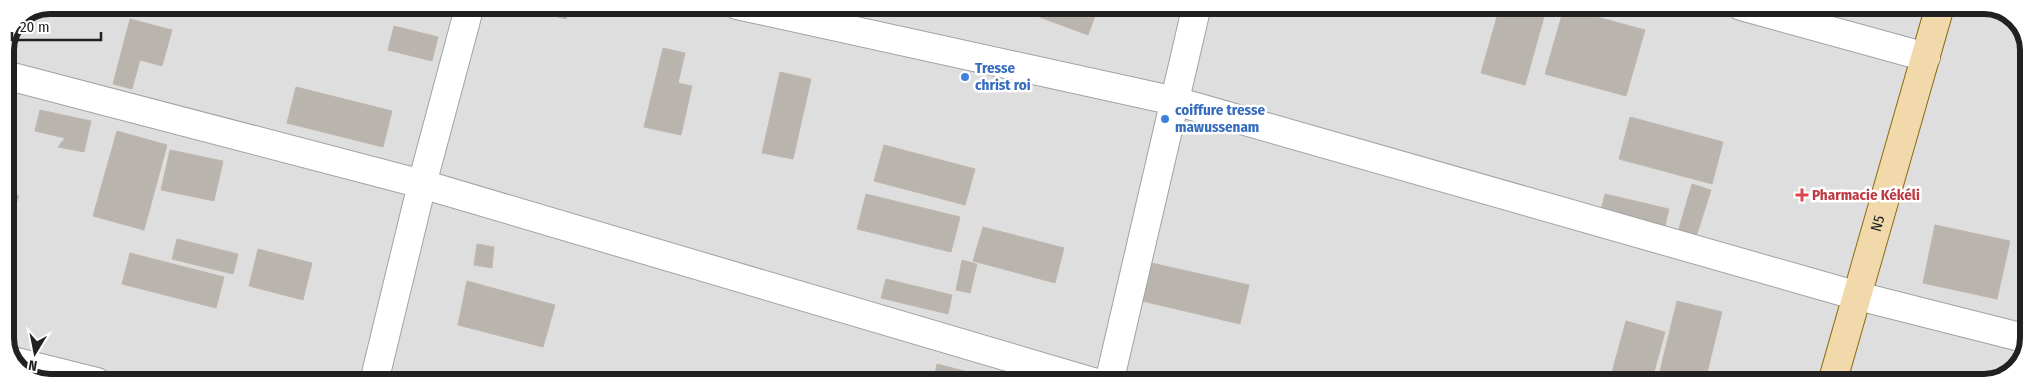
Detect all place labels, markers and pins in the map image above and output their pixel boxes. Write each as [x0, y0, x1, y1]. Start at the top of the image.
place label: Tresse christ roi [975, 59, 1031, 94]
marker: Tresse christ roi [959, 71, 971, 83]
place label: coiffure tresse mawussenam [1175, 101, 1266, 136]
marker: coiffure tresse mawussenam [1159, 113, 1171, 125]
place label: Pharmacie Kékéli [1812, 186, 1920, 204]
marker: Pharmacie Kékéli [1796, 189, 1808, 201]

